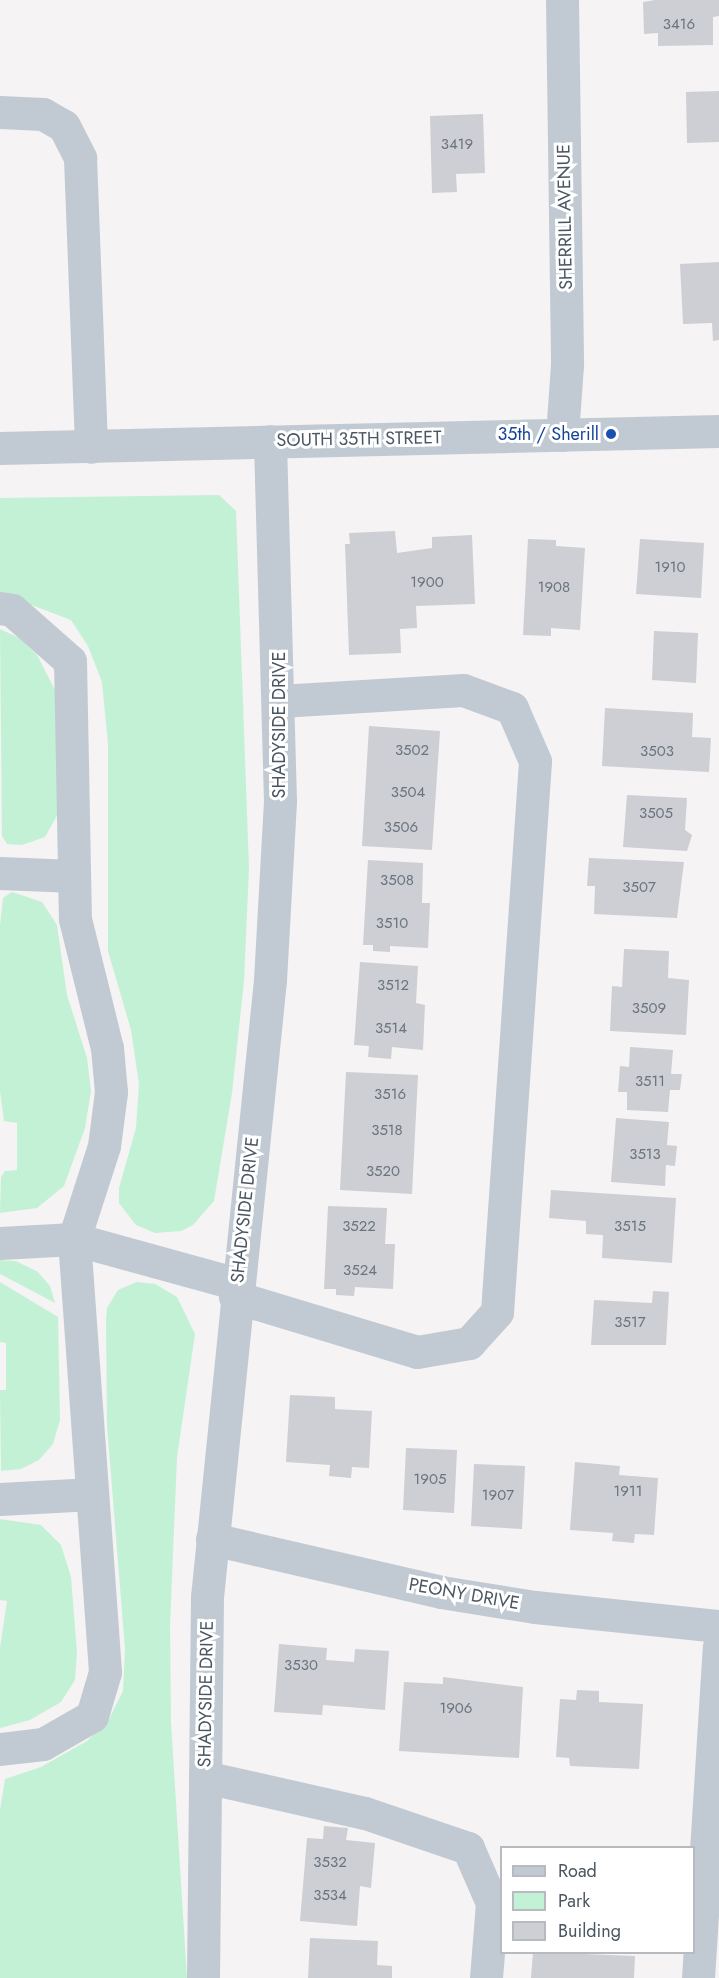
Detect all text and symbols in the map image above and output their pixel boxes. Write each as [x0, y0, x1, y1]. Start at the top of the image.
house number: 3416 [663, 16, 695, 34]
house number: 3419 [441, 136, 473, 154]
street label: SHERRILL AVENUE [553, 144, 577, 290]
place label: 35th / Sherill [497, 423, 599, 445]
street label: SOUTH 35TH STREET [276, 427, 442, 451]
marker: 35th / Sherill [604, 427, 618, 441]
house number: 1910 [654, 559, 686, 577]
house number: 1900 [410, 574, 444, 592]
house number: 1908 [538, 579, 570, 597]
street label: SHADYSIDE DRIVE [268, 652, 290, 798]
house number: 3502 [395, 742, 429, 760]
house number: 3503 [640, 743, 674, 761]
house number: 3504 [391, 784, 425, 802]
house number: 3505 [639, 805, 673, 823]
house number: 3506 [384, 819, 418, 837]
house number: 3508 [380, 872, 414, 890]
house number: 3507 [622, 879, 656, 897]
house number: 3510 [376, 915, 408, 933]
house number: 3512 [377, 977, 409, 995]
house number: 3509 [632, 1000, 666, 1018]
house number: 3514 [375, 1020, 407, 1038]
house number: 3511 [635, 1073, 665, 1091]
house number: 3516 [374, 1086, 406, 1104]
house number: 3518 [371, 1122, 403, 1140]
street label: SHADYSIDE DRIVE [227, 1136, 263, 1284]
house number: 3513 [629, 1146, 661, 1164]
house number: 3520 [366, 1163, 400, 1181]
house number: 3522 [342, 1218, 376, 1236]
house number: 3515 [614, 1218, 646, 1236]
house number: 3524 [343, 1262, 377, 1280]
house number: 3517 [614, 1314, 646, 1332]
house number: 1905 [414, 1471, 446, 1489]
house number: 1911 [614, 1483, 642, 1501]
house number: 1907 [482, 1487, 514, 1505]
street label: PEONY DRIVE [407, 1574, 521, 1614]
street label: SHADYSIDE DRIVE [194, 1620, 218, 1768]
house number: 3530 [284, 1657, 318, 1675]
house number: 1906 [439, 1700, 473, 1718]
legend [500, 1846, 695, 1954]
house number: 3532 [313, 1854, 347, 1872]
text: Road [558, 1858, 597, 1884]
house number: 3534 [313, 1887, 347, 1905]
text: Park [558, 1888, 590, 1914]
text: Building [558, 1918, 621, 1944]

